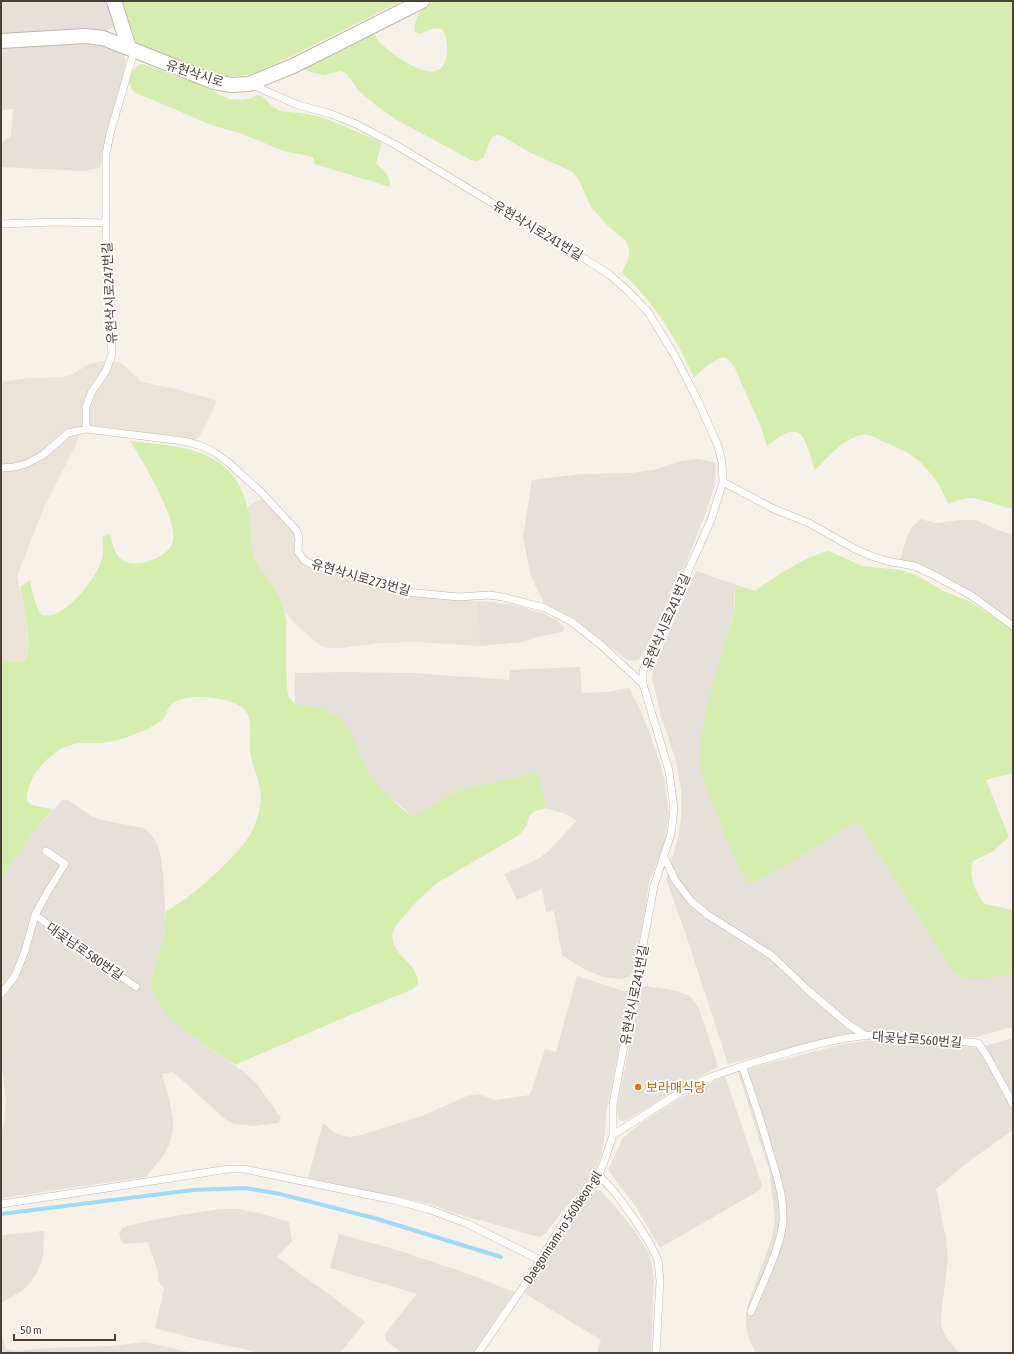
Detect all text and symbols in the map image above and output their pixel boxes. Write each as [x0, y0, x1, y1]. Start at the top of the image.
street label: 유현삭시로 [164, 57, 226, 90]
street label: 유현삭시로241번길 [490, 198, 585, 263]
street label: 유현삭시로247번길 [99, 242, 120, 344]
street label: 유현삭시로273번길 [310, 556, 412, 599]
street label: 유현삭시로241번길 [640, 571, 693, 671]
street label: 대곶남로580번길 [44, 919, 126, 983]
street label: 유현삭시로241번길 [617, 944, 652, 1047]
street label: 대곶남로560번길 [872, 1029, 962, 1050]
place label: 보라매식당 [646, 1080, 706, 1095]
marker: 보라매식당 [633, 1082, 643, 1092]
street label: Daegonnam-ro 560beon-gil [520, 1168, 605, 1287]
scale bar [14, 1316, 115, 1342]
text: 50 m [20, 1323, 42, 1337]

